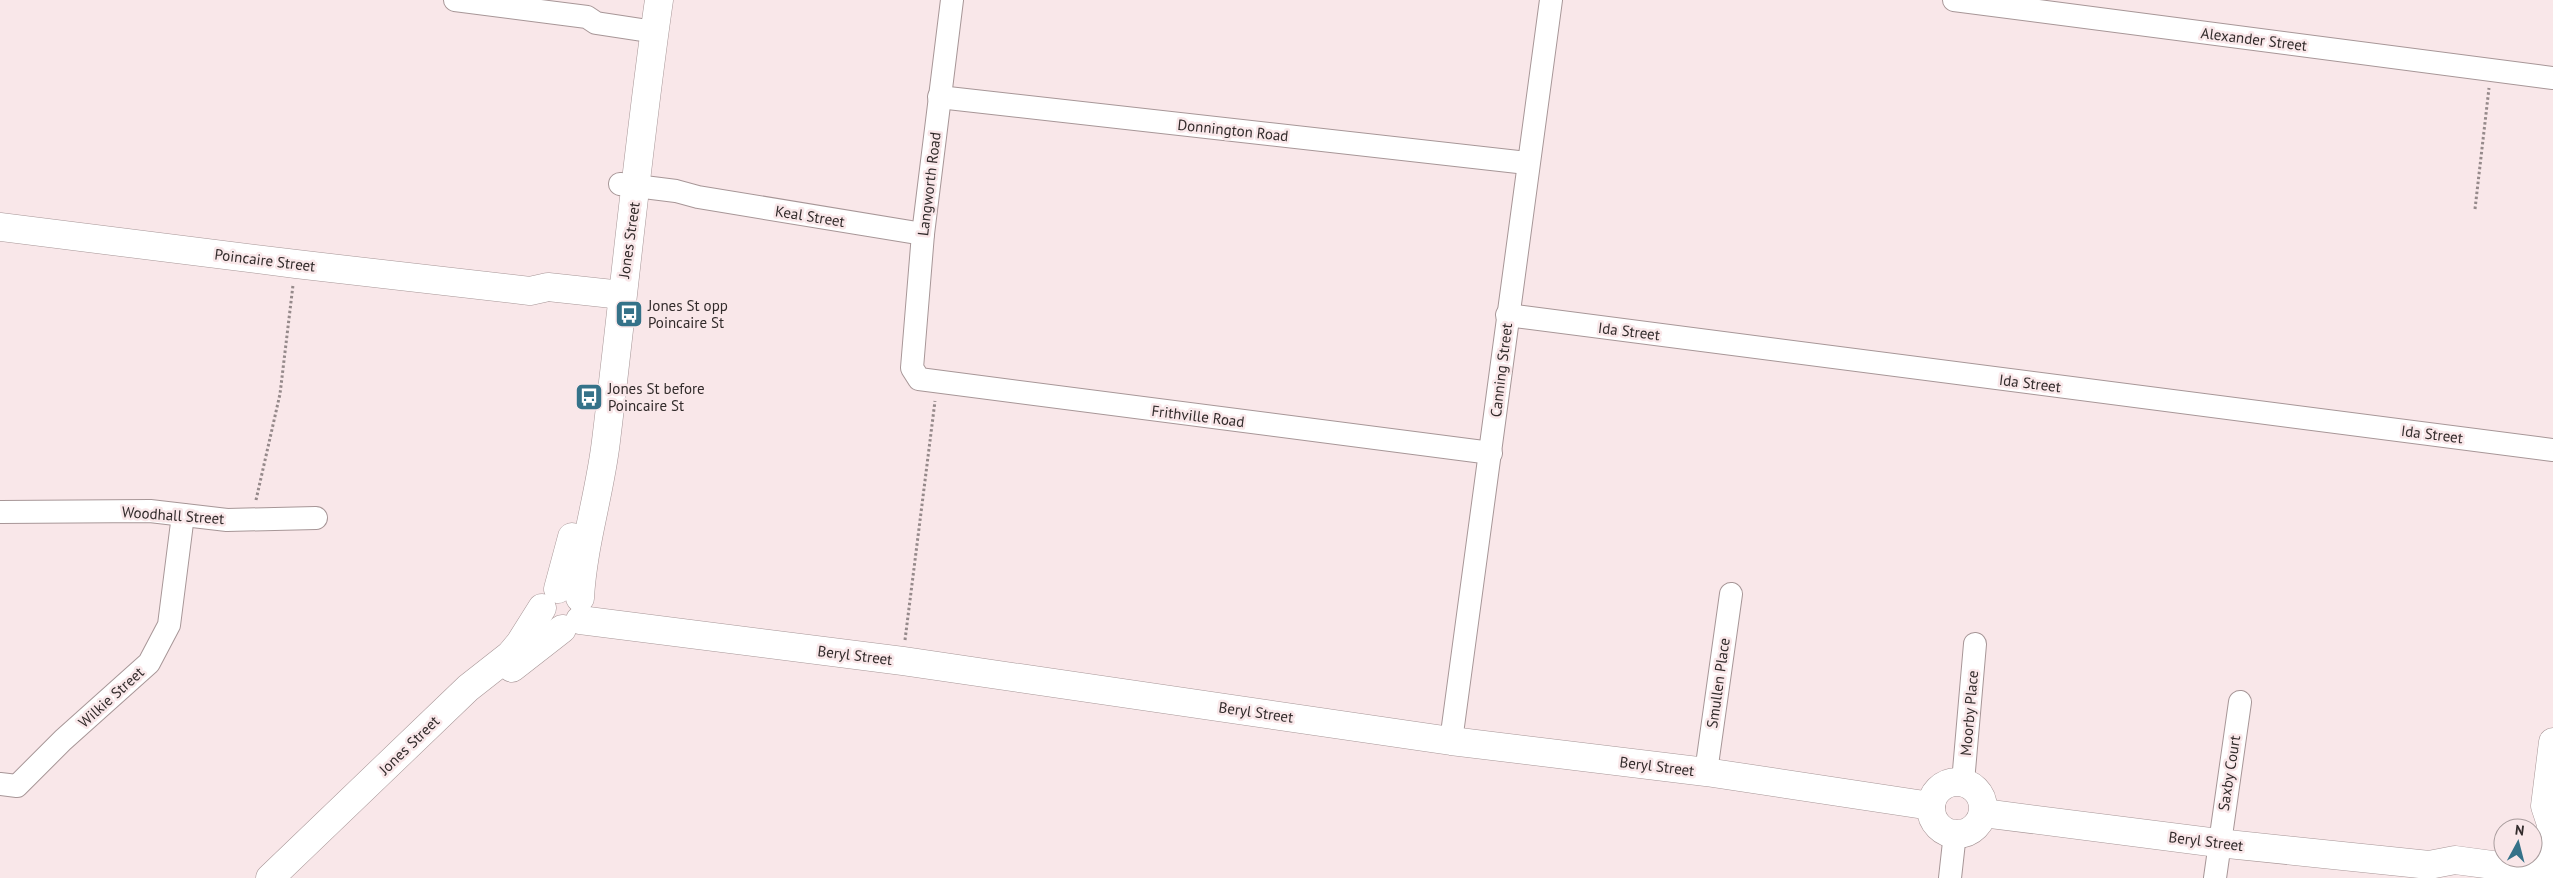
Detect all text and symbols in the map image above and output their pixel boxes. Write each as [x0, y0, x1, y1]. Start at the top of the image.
street label: Alexander Street [2200, 23, 2308, 55]
street label: Donnington Road [1177, 115, 1289, 145]
street label: Langworth Road [913, 131, 945, 237]
street label: Jones Street [614, 201, 644, 280]
street label: Keal Street [774, 201, 846, 231]
street label: Poincaire Street [214, 244, 316, 276]
place label: Jones St opp Poincaire St [647, 296, 728, 332]
bus stop icon: Jones St opp Poincaire St [614, 299, 644, 329]
street label: Ida Street [1597, 318, 1661, 344]
street label: Canning Street [1486, 322, 1516, 418]
street label: Ida Street [1998, 370, 2062, 396]
place label: Jones St before Poincaire St [607, 379, 705, 415]
bus stop icon: Jones St before Poincaire St [574, 382, 604, 412]
street label: Frithville Road [1150, 401, 1246, 431]
street label: Ida Street [2400, 421, 2464, 447]
street label: Woodhall Street [121, 502, 225, 528]
street label: Smullen Place [1702, 637, 1734, 729]
street label: Beryl Street [817, 641, 893, 669]
street label: Wilkie Street [74, 663, 148, 731]
street label: Moorby Place [1956, 669, 1982, 757]
street label: Beryl Street [1217, 697, 1295, 727]
street label: Jones Street [374, 711, 443, 779]
street label: Saxby Court [2214, 734, 2244, 812]
street label: Beryl Street [1619, 752, 1695, 780]
north arrow [2493, 818, 2543, 868]
text: N [2514, 821, 2525, 840]
street label: Beryl Street [2168, 827, 2244, 855]

